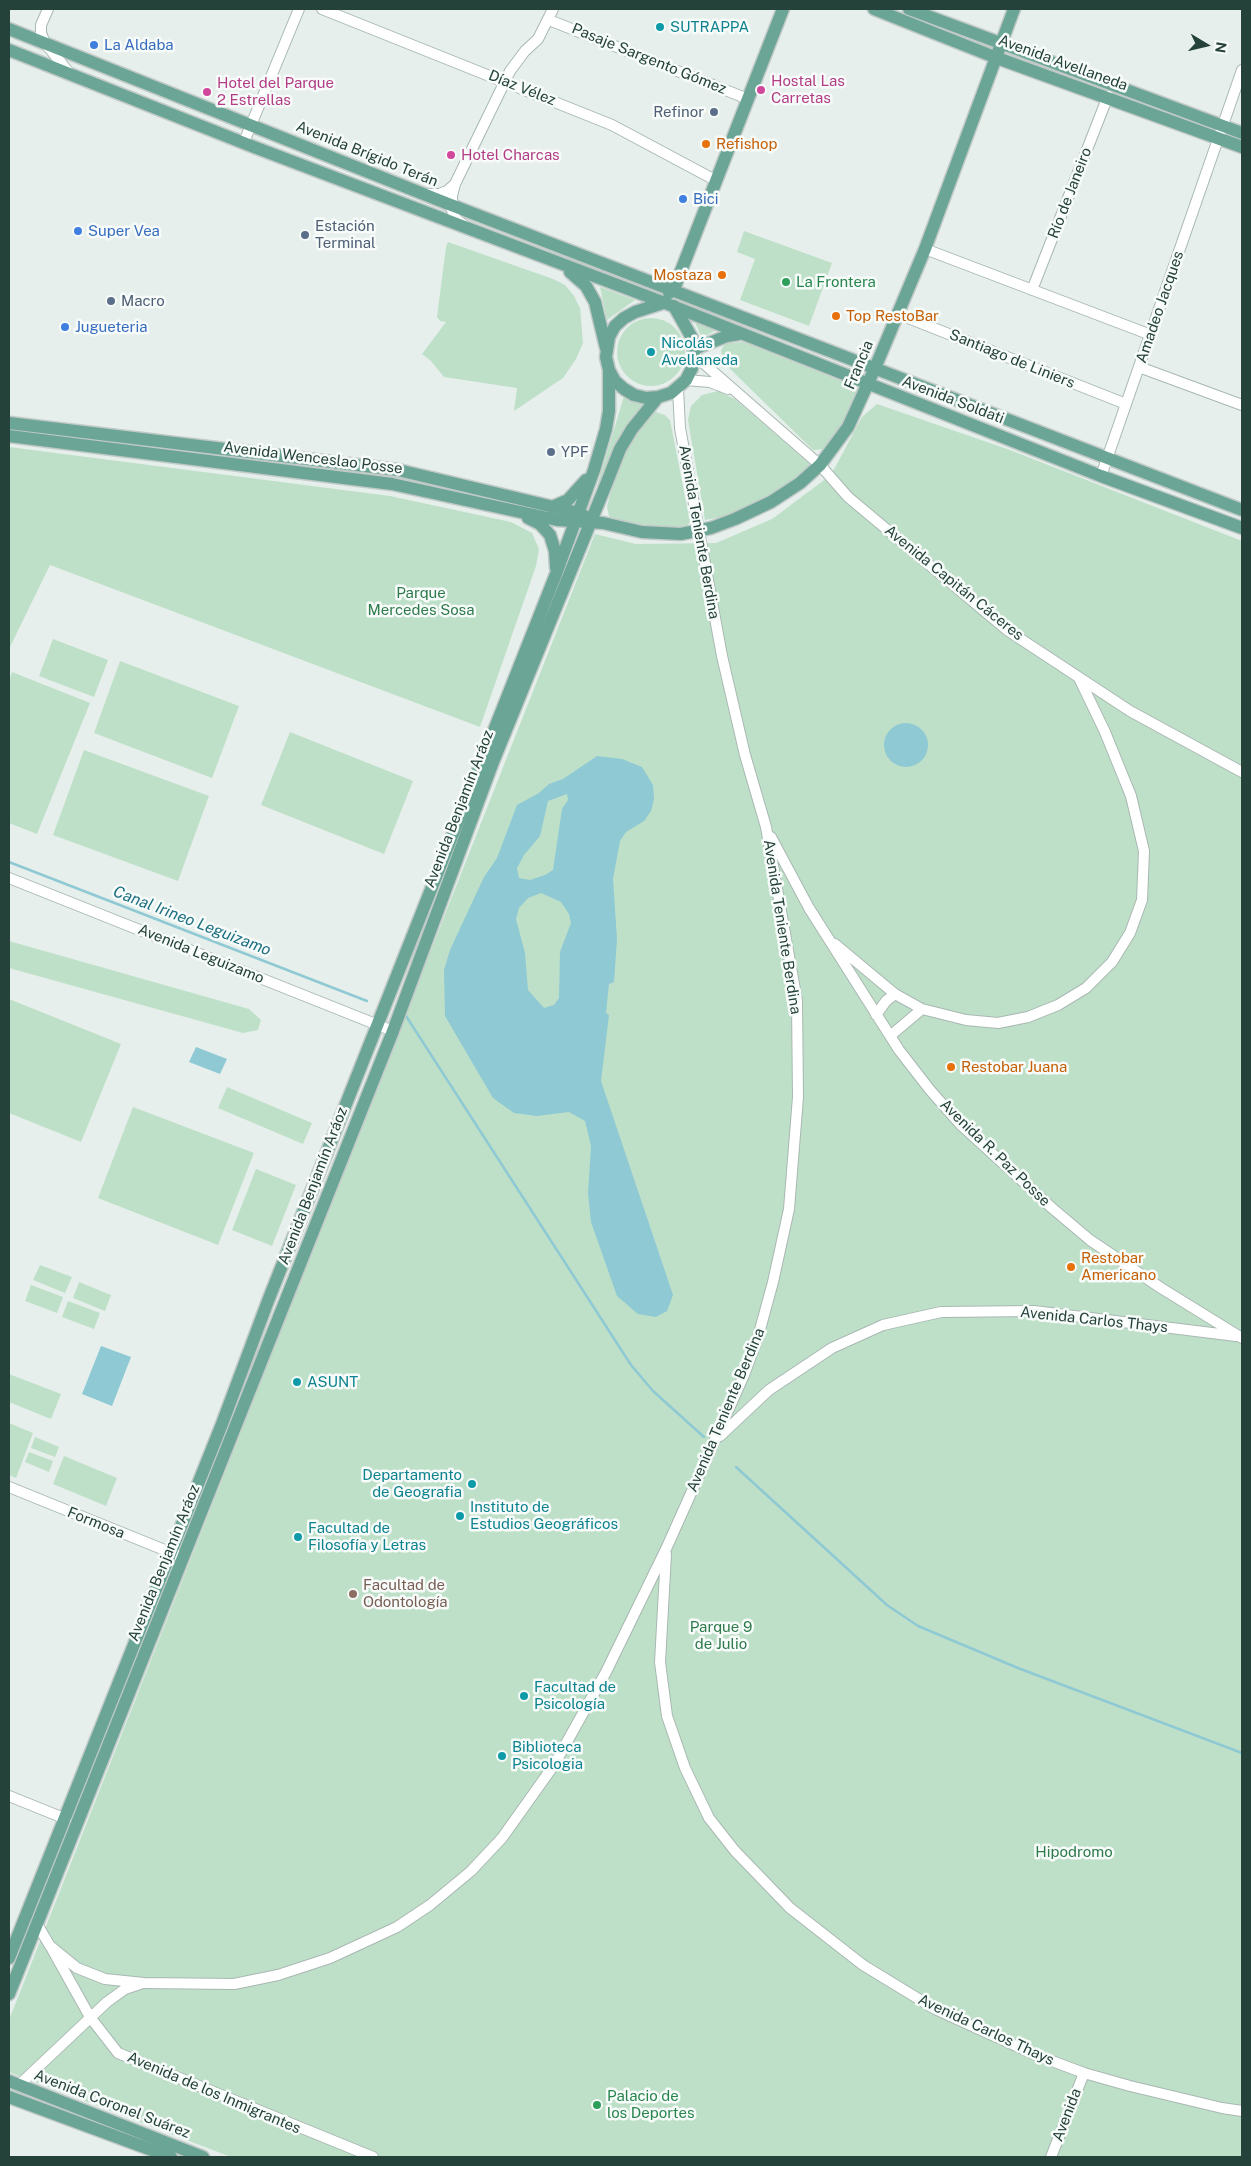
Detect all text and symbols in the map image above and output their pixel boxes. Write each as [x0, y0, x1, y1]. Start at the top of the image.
place label: SUTRAPPA [670, 18, 749, 36]
street label: Pasaje Sargento Gómez [569, 20, 729, 98]
north arrow [1181, 20, 1231, 70]
marker: SUTRAPPA [654, 21, 666, 33]
street label: Avenida Avellaneda [996, 31, 1130, 95]
place label: La Aldaba [104, 36, 174, 54]
marker: La Aldaba [88, 39, 100, 51]
text: N [1212, 41, 1230, 54]
street label: Díaz Vélez [486, 66, 558, 110]
place label: Hostal Las Carretas [771, 72, 845, 107]
place label: Hotel del Parque 2 Estrellas [217, 74, 334, 109]
marker: Hostal Las Carretas [755, 84, 767, 96]
marker: Hotel del Parque 2 Estrellas [201, 86, 213, 98]
place label: Refinor [653, 103, 704, 121]
marker: Refinor [708, 106, 720, 118]
street label: Avenida Brígido Terán [293, 117, 441, 191]
place label: Refishop [716, 135, 777, 153]
marker: Refishop [700, 138, 712, 150]
street label: Río de Janeiro [1044, 145, 1096, 241]
place label: Hotel Charcas [461, 146, 560, 164]
marker: Hotel Charcas [445, 149, 457, 161]
place label: Bici [693, 190, 719, 208]
marker: Bici [677, 193, 689, 205]
place label: Estación Terminal [315, 217, 375, 252]
place label: Super Vea [88, 222, 160, 240]
marker: Super Vea [72, 225, 84, 237]
marker: Estación Terminal [299, 229, 311, 241]
street label: Amadeo Jacques [1132, 249, 1188, 365]
place label: Mostaza [653, 266, 712, 284]
marker: Mostaza [716, 269, 728, 281]
place label: La Frontera [796, 273, 876, 291]
marker: La Frontera [780, 276, 792, 288]
place label: Macro [121, 292, 165, 310]
marker: Macro [105, 295, 117, 307]
place label: Top RestoBar [846, 307, 939, 325]
marker: Top RestoBar [830, 310, 842, 322]
place label: Jugueteria [75, 318, 147, 336]
marker: Jugueteria [59, 321, 71, 333]
street label: Santiago de Liniers [947, 326, 1077, 392]
place label: Nicolás Avellaneda [661, 334, 738, 369]
street label: Francia [841, 338, 877, 392]
marker: Nicolás Avellaneda [645, 346, 657, 358]
street label: Avenida Soldati [899, 372, 1007, 428]
street label: Avenida Wenceslao Posse [222, 438, 404, 478]
place label: YPF [561, 443, 589, 461]
street label: Avenida Teniente Berdina [675, 444, 723, 620]
marker: YPF [545, 446, 557, 458]
street label: Avenida Capitán Cáceres [881, 521, 1027, 645]
park label: Parque Mercedes Sosa [367, 584, 475, 619]
street label: Avenida Benjamín Aráoz [421, 728, 497, 890]
street label: Avenida Teniente Berdina [759, 838, 805, 1016]
water label: Canal Irineo Leguizamo [110, 882, 274, 960]
street label: Avenida Leguizamo [135, 920, 267, 988]
place label: Restobar Juana [961, 1058, 1067, 1076]
marker: Restobar Juana [945, 1061, 957, 1073]
street label: Avenida R. Paz Posse [936, 1096, 1054, 1210]
street label: Avenida Benjamín Aráoz [275, 1105, 351, 1267]
place label: Restobar Americano [1081, 1249, 1156, 1284]
marker: Restobar Americano [1065, 1261, 1077, 1273]
street label: Avenida Carlos Thays [1019, 1303, 1169, 1337]
street label: Avenida Teniente Berdina [683, 1325, 769, 1495]
place label: ASUNT [307, 1373, 358, 1391]
marker: ASUNT [291, 1376, 303, 1388]
place label: Departamento de Geografia [362, 1466, 462, 1501]
marker: Departamento de Geografia [466, 1478, 478, 1490]
street label: Avenida Benjamín Aráoz [124, 1482, 204, 1644]
place label: Instituto de Estudios Geográficos [470, 1498, 618, 1533]
street label: Formosa [65, 1503, 127, 1543]
marker: Instituto de Estudios Geográficos [454, 1510, 466, 1522]
place label: Facultad de Filosofía y Letras [308, 1519, 426, 1554]
marker: Facultad de Filosofía y Letras [292, 1531, 304, 1543]
place label: Facultad de Odontología [363, 1576, 448, 1611]
marker: Facultad de Odontología [347, 1588, 359, 1600]
park label: Parque 9 de Julio [690, 1618, 752, 1653]
place label: Facultad de Psicología [534, 1678, 616, 1713]
marker: Facultad de Psicología [518, 1690, 530, 1702]
place label: Biblioteca Psicologia [512, 1738, 583, 1773]
marker: Biblioteca Psicologia [496, 1750, 508, 1762]
park label: Hipodromo [1035, 1843, 1113, 1861]
street label: Avenida Carlos Thays [915, 1991, 1057, 2069]
street label: Avenida de los Inmigrantes [125, 2048, 303, 2138]
street label: Avenida Coronel Suárez [31, 2066, 193, 2142]
street label: Avenida [1049, 2086, 1085, 2144]
place label: Palacio de los Deportes [607, 2087, 694, 2122]
marker: Palacio de los Deportes [591, 2099, 603, 2111]

